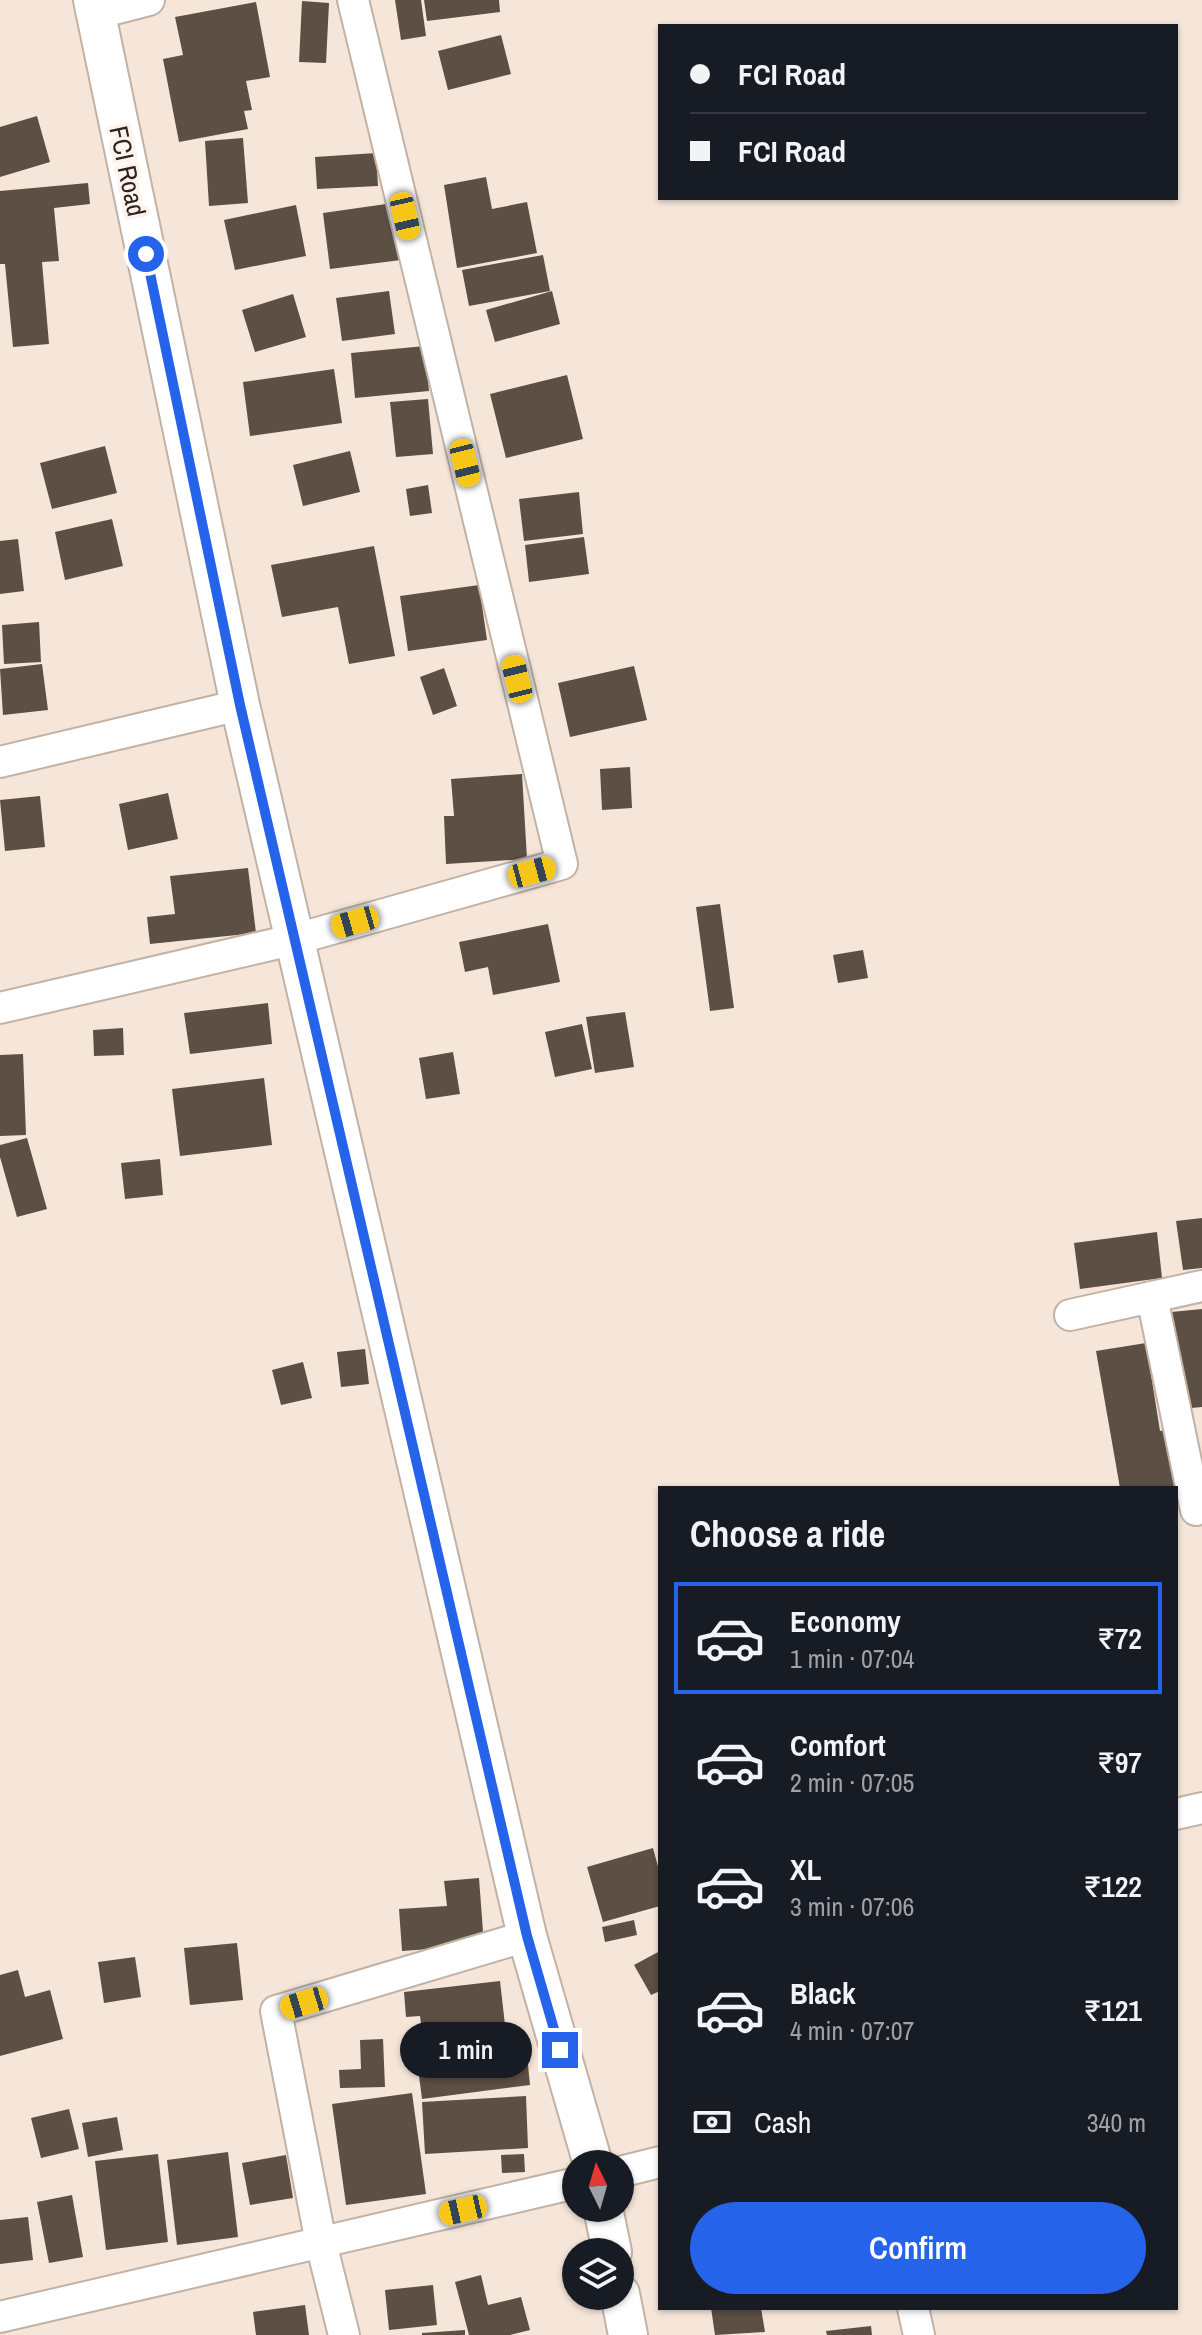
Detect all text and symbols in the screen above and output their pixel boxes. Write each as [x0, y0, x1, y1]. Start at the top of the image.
text: FCI Road [738, 54, 846, 94]
street label: FCI Road [101, 123, 155, 219]
text: FCI Road [738, 131, 846, 171]
car [388, 190, 422, 242]
route start [128, 236, 164, 272]
car [448, 437, 482, 489]
car [500, 653, 534, 705]
car [506, 854, 558, 890]
car [329, 904, 381, 940]
text: Choose a ride [690, 1510, 885, 1558]
text: Economy [790, 1601, 901, 1641]
icon: car [694, 1602, 766, 1674]
text: ₹72 [1097, 1618, 1142, 1658]
text: 1 min · 07:04 [790, 1641, 914, 1676]
text: Comfort [790, 1725, 886, 1765]
icon: car [694, 1726, 766, 1798]
text: ₹97 [1097, 1742, 1142, 1782]
text: 2 min · 07:05 [790, 1765, 914, 1800]
text: XL [790, 1849, 821, 1889]
icon: car [694, 1850, 766, 1922]
text: ₹122 [1084, 1866, 1142, 1906]
text: 3 min · 07:06 [790, 1889, 914, 1924]
text: Black [790, 1973, 856, 2013]
icon: car [694, 1974, 766, 2046]
car [278, 1985, 330, 2021]
text: ₹121 [1084, 1990, 1142, 2030]
text: 4 min · 07:07 [790, 2013, 914, 2048]
callout: 1 min [400, 2022, 532, 2078]
text: 1 min [439, 2032, 493, 2067]
route end [542, 2032, 578, 2068]
icon: cash [690, 2100, 734, 2144]
text: Cash [754, 2102, 811, 2142]
text: 340 m [1087, 2105, 1146, 2140]
north arrow [562, 2150, 634, 2222]
map controls [562, 2150, 634, 2310]
car [437, 2193, 489, 2227]
button: Confirm [690, 2202, 1146, 2294]
button: layers [562, 2238, 634, 2310]

